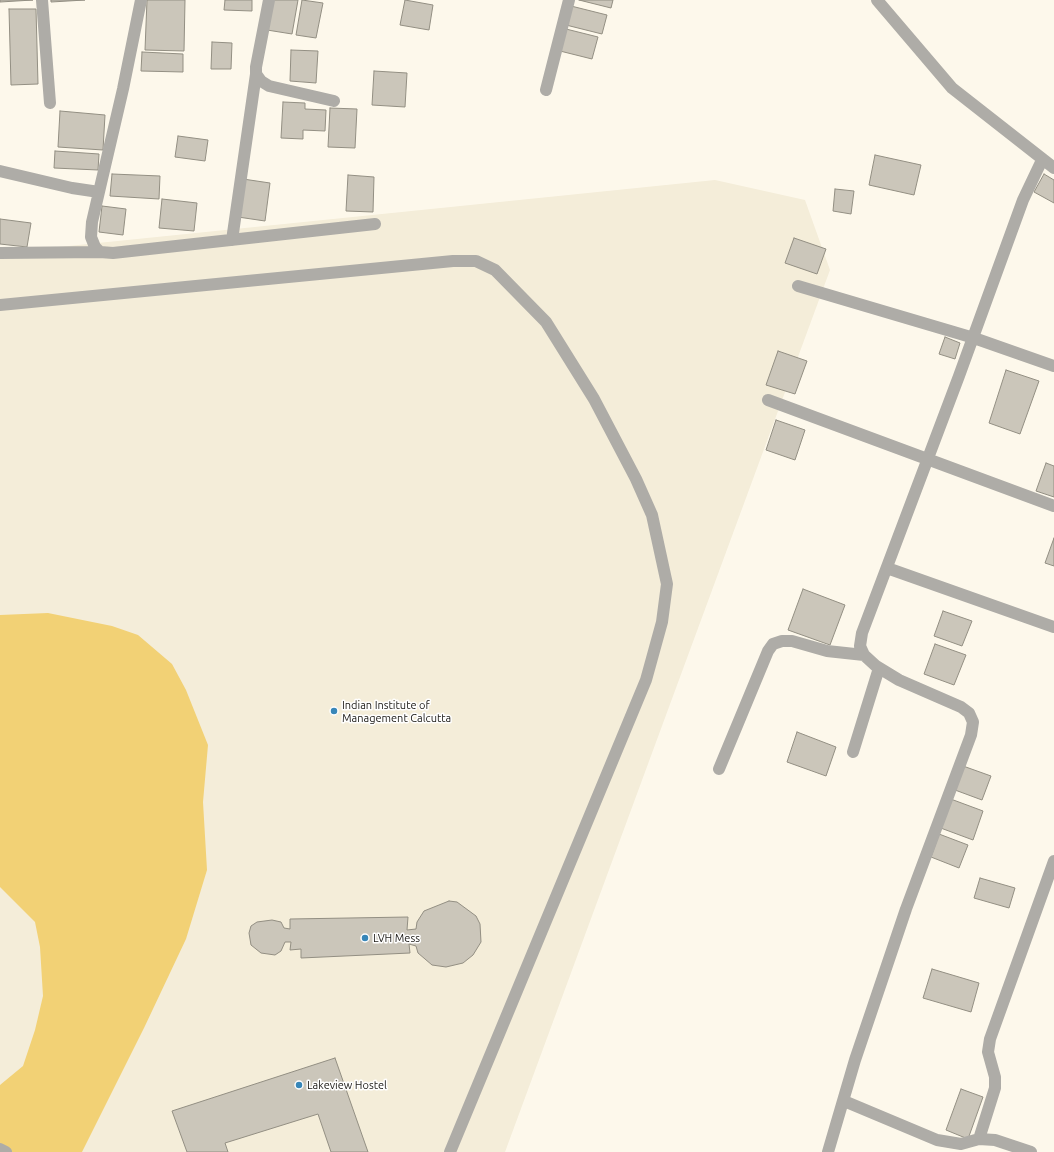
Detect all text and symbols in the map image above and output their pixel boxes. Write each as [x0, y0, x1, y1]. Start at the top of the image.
place label: Indian Institute of Management Calcutta [342, 698, 451, 724]
marker: Indian Institute of Management Calcutta [329, 706, 339, 716]
place label: LVH Mess [373, 931, 420, 945]
marker: LVH Mess [360, 933, 370, 943]
place label: Lakeview Hostel [307, 1078, 387, 1092]
marker: Lakeview Hostel [294, 1080, 304, 1090]

